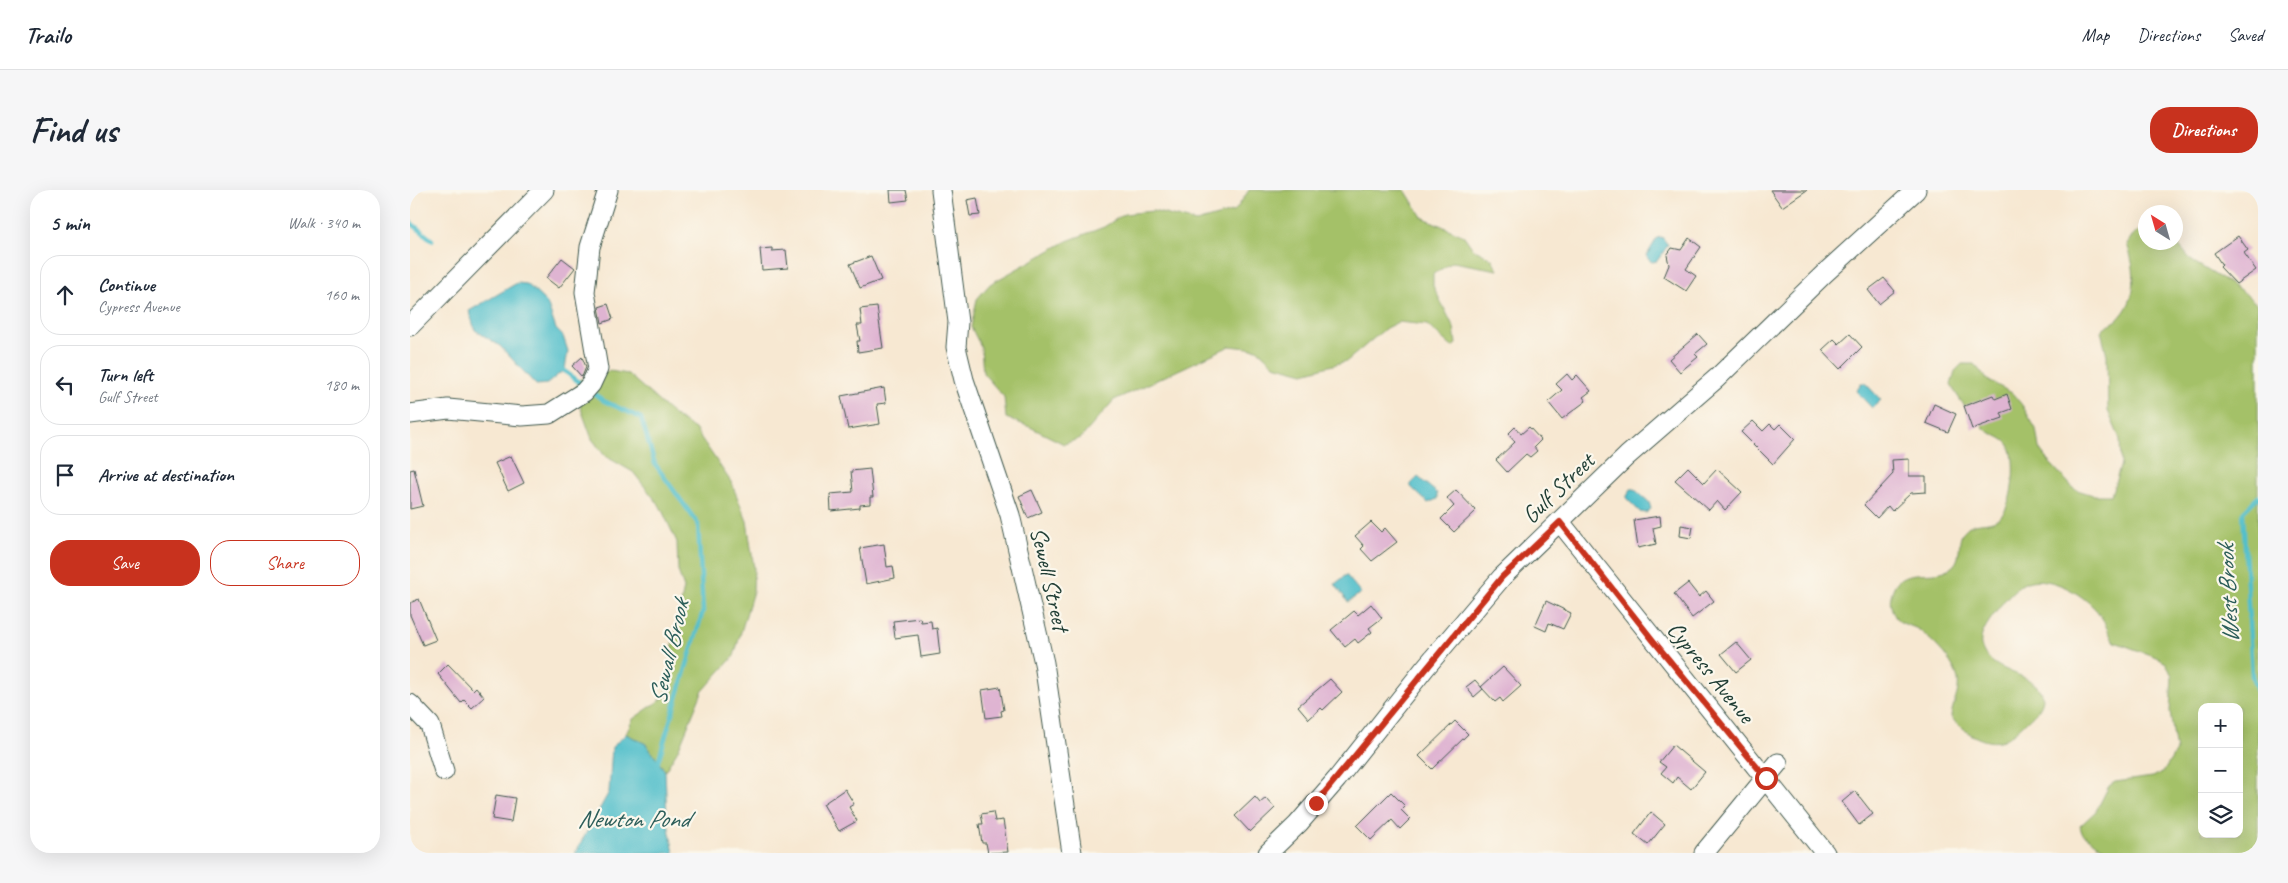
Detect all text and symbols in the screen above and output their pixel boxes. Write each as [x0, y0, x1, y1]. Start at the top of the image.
text: Trailo [25, 20, 71, 50]
text: Map [2082, 24, 2109, 46]
text: Directions [2137, 24, 2200, 46]
text: Saved [2228, 24, 2263, 46]
button: Directions [2150, 107, 2258, 153]
text: Find us [30, 108, 117, 153]
north arrow [2138, 205, 2183, 250]
text: 5 min [50, 210, 90, 236]
text: Walk · 340 m [288, 213, 360, 233]
text: Continue [98, 273, 155, 297]
icon: ahead [51, 281, 79, 309]
text: 160 m [325, 285, 359, 305]
text: Cypress Avenue [98, 297, 180, 317]
text: Turn left [98, 363, 153, 387]
icon: left [51, 371, 79, 399]
text: 180 m [325, 375, 359, 395]
text: Gulf Street [98, 387, 158, 407]
street label: Gulf Street [1515, 445, 1602, 530]
icon: arrive [51, 461, 79, 489]
text: Arrive at destination [98, 463, 234, 487]
street label: Sewell Street [1024, 524, 1077, 637]
water label: West Brook [2209, 539, 2247, 644]
button: Save [50, 540, 200, 586]
button: Share [210, 540, 360, 586]
water label: Sewall Brook [641, 593, 697, 707]
street label: Cypress Avenue [1661, 615, 1763, 731]
map controls [2198, 703, 2243, 838]
button: + [2198, 703, 2243, 748]
button: − [2198, 748, 2243, 793]
route start [1755, 767, 1778, 790]
route end [1305, 792, 1328, 815]
button: layers [2198, 793, 2243, 838]
water label: Newton Pond [577, 803, 697, 835]

